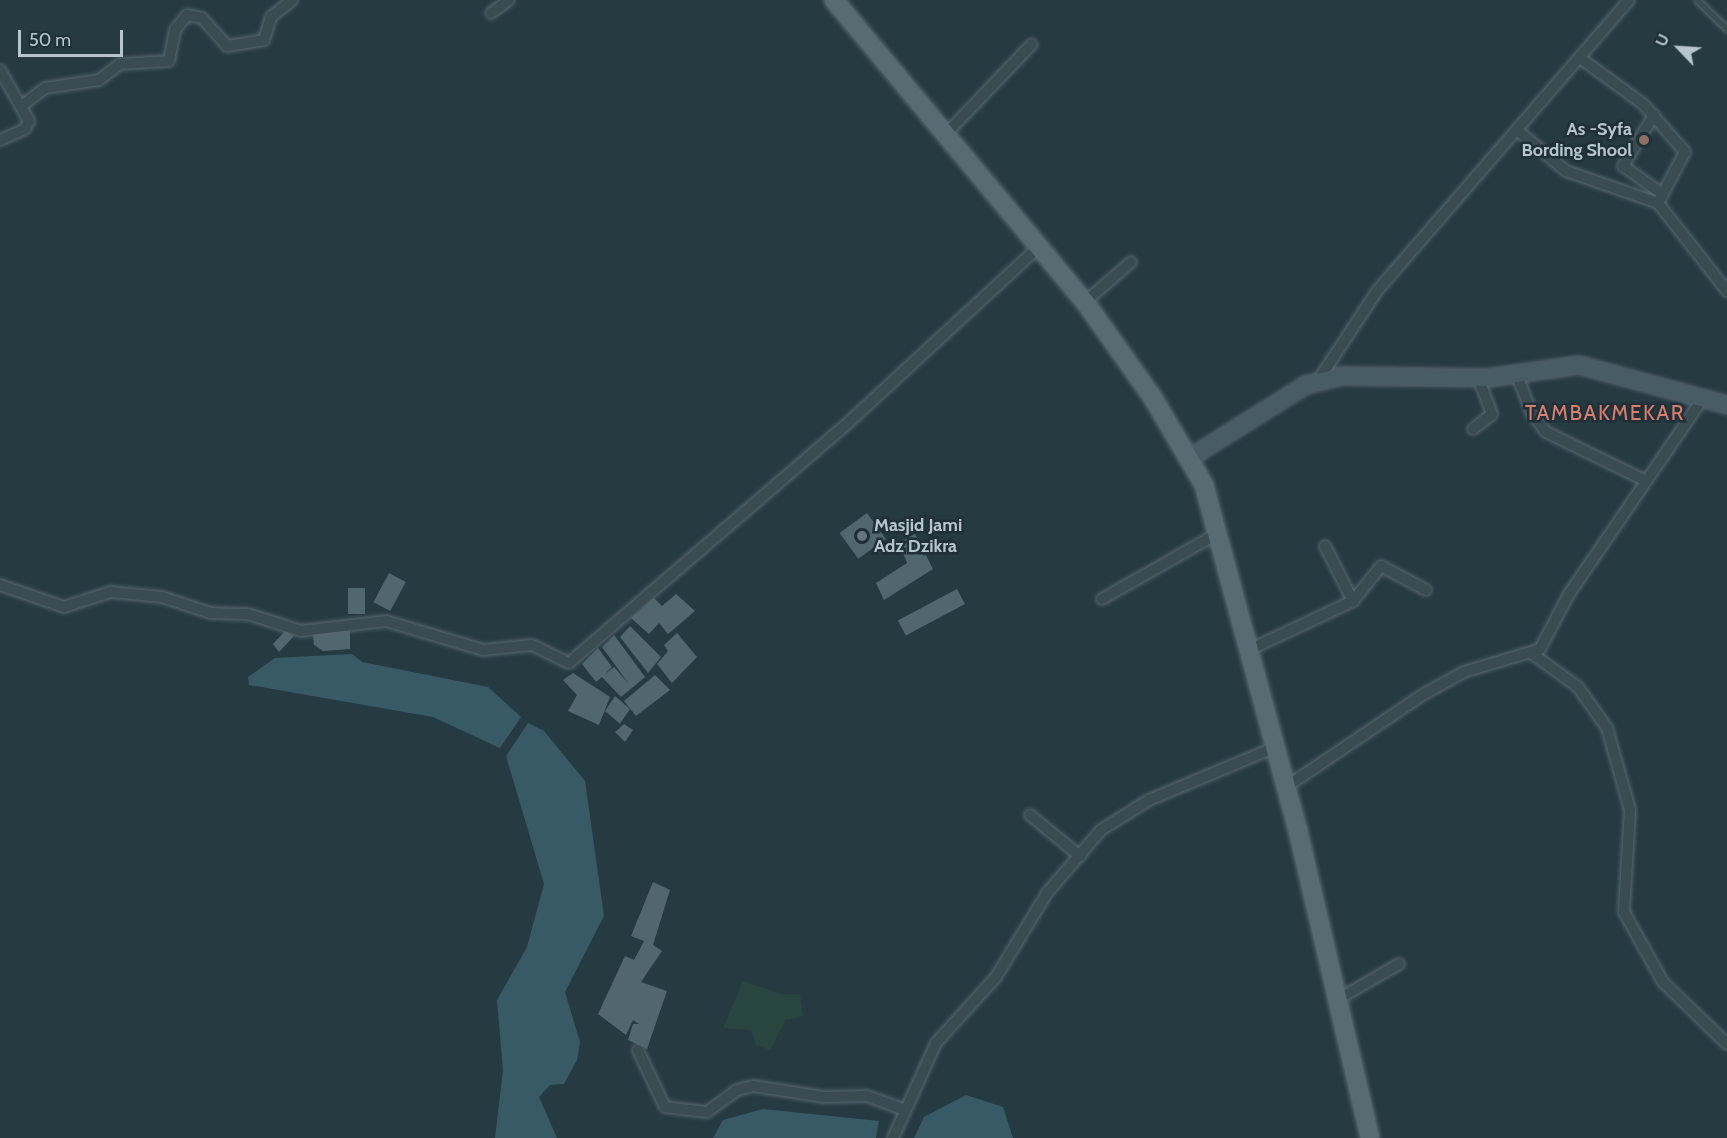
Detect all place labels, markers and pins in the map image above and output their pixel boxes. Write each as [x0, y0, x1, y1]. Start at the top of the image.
place label: As -Syfa Bording Shool [1522, 119, 1632, 162]
marker: As -Syfa Bording Shool [1637, 133, 1651, 147]
place label: Masjid Jami Adz Dzikra [874, 515, 962, 558]
marker: Masjid Jami Adz Dzikra [855, 529, 869, 543]

